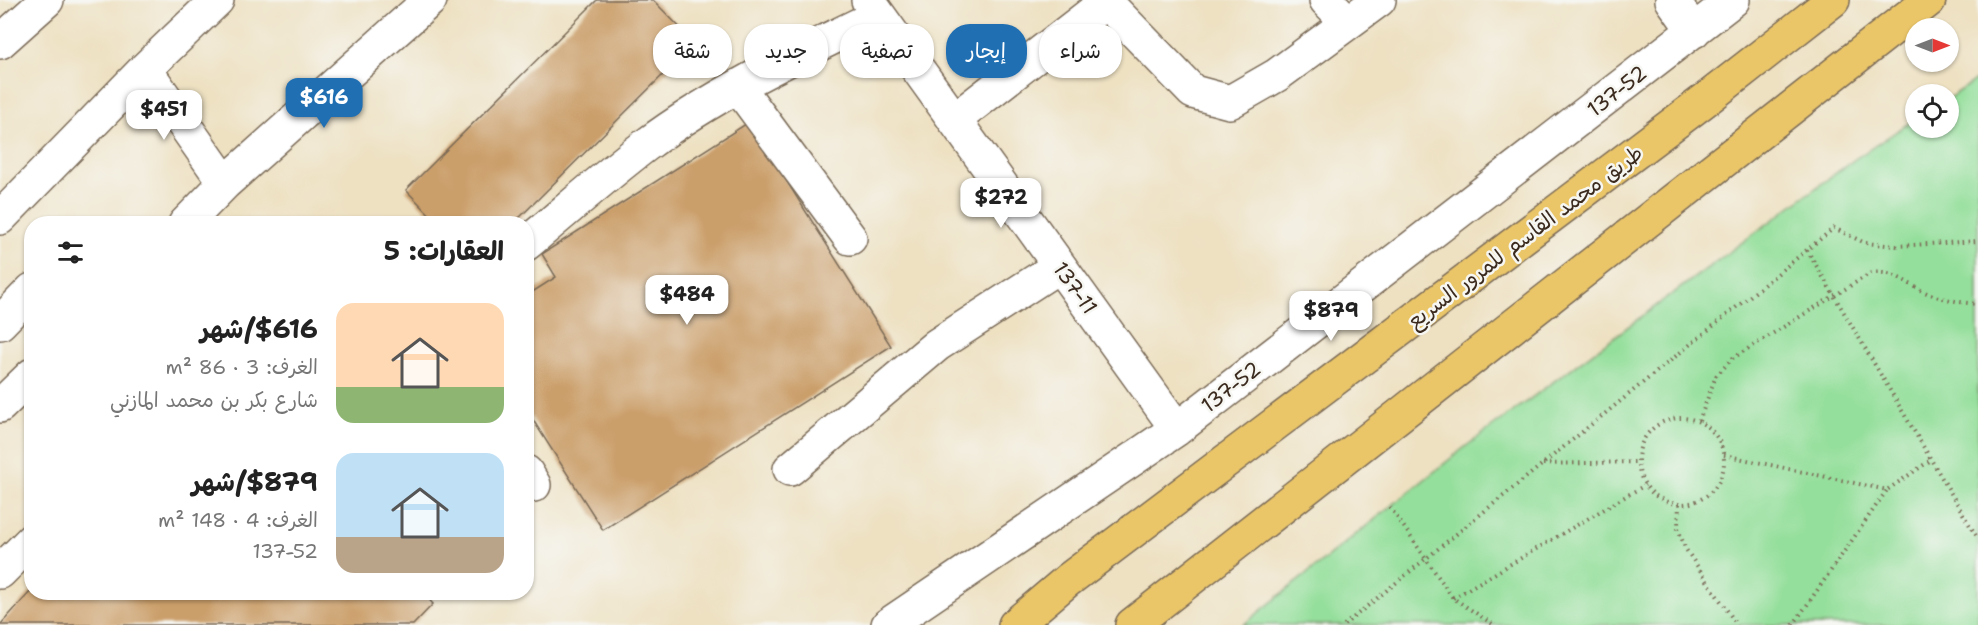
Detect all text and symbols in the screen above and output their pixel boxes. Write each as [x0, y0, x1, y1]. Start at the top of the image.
north arrow [1905, 18, 1959, 72]
map controls [1905, 18, 1959, 138]
chip: شقة [653, 24, 732, 78]
chip: جديد [744, 24, 828, 78]
chip: تصفية [840, 24, 934, 78]
chip: إيجار [946, 24, 1027, 78]
chip: شراء [1039, 24, 1122, 78]
street label: 137-52 [1581, 59, 1653, 123]
pin: $616 [288, 78, 360, 129]
text: $616 [300, 84, 348, 110]
button: locate [1905, 84, 1959, 138]
pin: $451 [128, 90, 200, 141]
text: $451 [140, 96, 188, 122]
street label: طريق محمد القاسم للمرور السريع [1401, 139, 1650, 337]
pin: $272 [965, 178, 1037, 229]
text: $272 [974, 184, 1028, 210]
text: العقارات: 5 [384, 233, 504, 268]
icon: filters [54, 236, 87, 269]
street label: 137-11 [1046, 256, 1104, 320]
pin: $484 [651, 275, 723, 326]
text: $484 [659, 281, 715, 307]
pin: $879 [1295, 291, 1367, 342]
text: $879 [1303, 297, 1359, 323]
text: $616/شهر [200, 311, 318, 346]
icon: home [384, 327, 456, 399]
text: الغرف: 3 · 86 m² [165, 354, 318, 380]
street label: 137-52 [1195, 355, 1267, 419]
text: شارع بكر بن محمد المازني [110, 387, 318, 413]
text: $879/شهر [192, 464, 318, 499]
icon: home [384, 477, 456, 549]
text: الغرف: 4 · 148 m² [158, 507, 318, 533]
text: 137-52 [253, 538, 318, 564]

